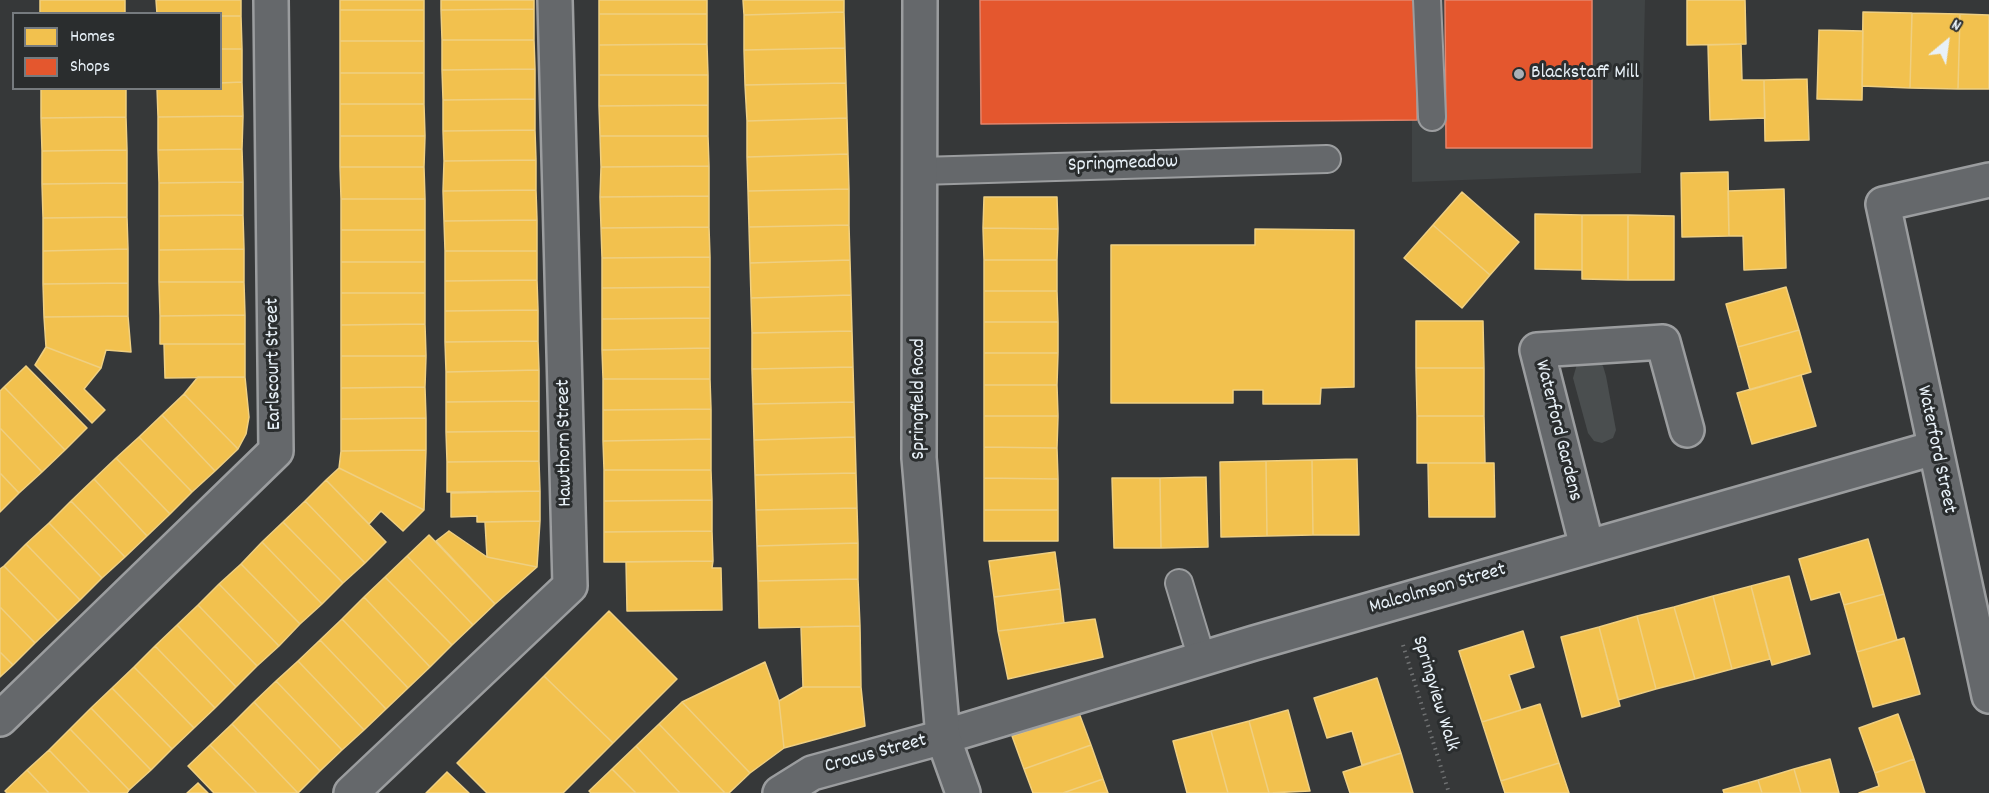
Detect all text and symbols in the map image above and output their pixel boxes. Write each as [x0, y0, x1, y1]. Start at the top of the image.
legend [12, 12, 222, 90]
north arrow [1917, 12, 1977, 72]
text: N [1947, 14, 1965, 38]
text: Homes [70, 25, 115, 50]
text: Shops [70, 55, 110, 80]
place label: Blackstaff Mill [1531, 62, 1639, 86]
marker: Blackstaff Mill [1512, 67, 1526, 81]
street label: Springmeadow [1068, 151, 1178, 179]
street label: Earlscourt Street [262, 298, 288, 430]
street label: Springfield Road [908, 338, 932, 460]
street label: Waterford Gardens [1528, 358, 1586, 504]
street label: Hawthorn Street [553, 379, 579, 507]
street label: Waterford Street [1910, 384, 1960, 516]
street label: Malcolmson Street [1367, 559, 1509, 621]
street label: Springview Walk [1405, 633, 1463, 755]
street label: Crocus Street [822, 730, 930, 780]

